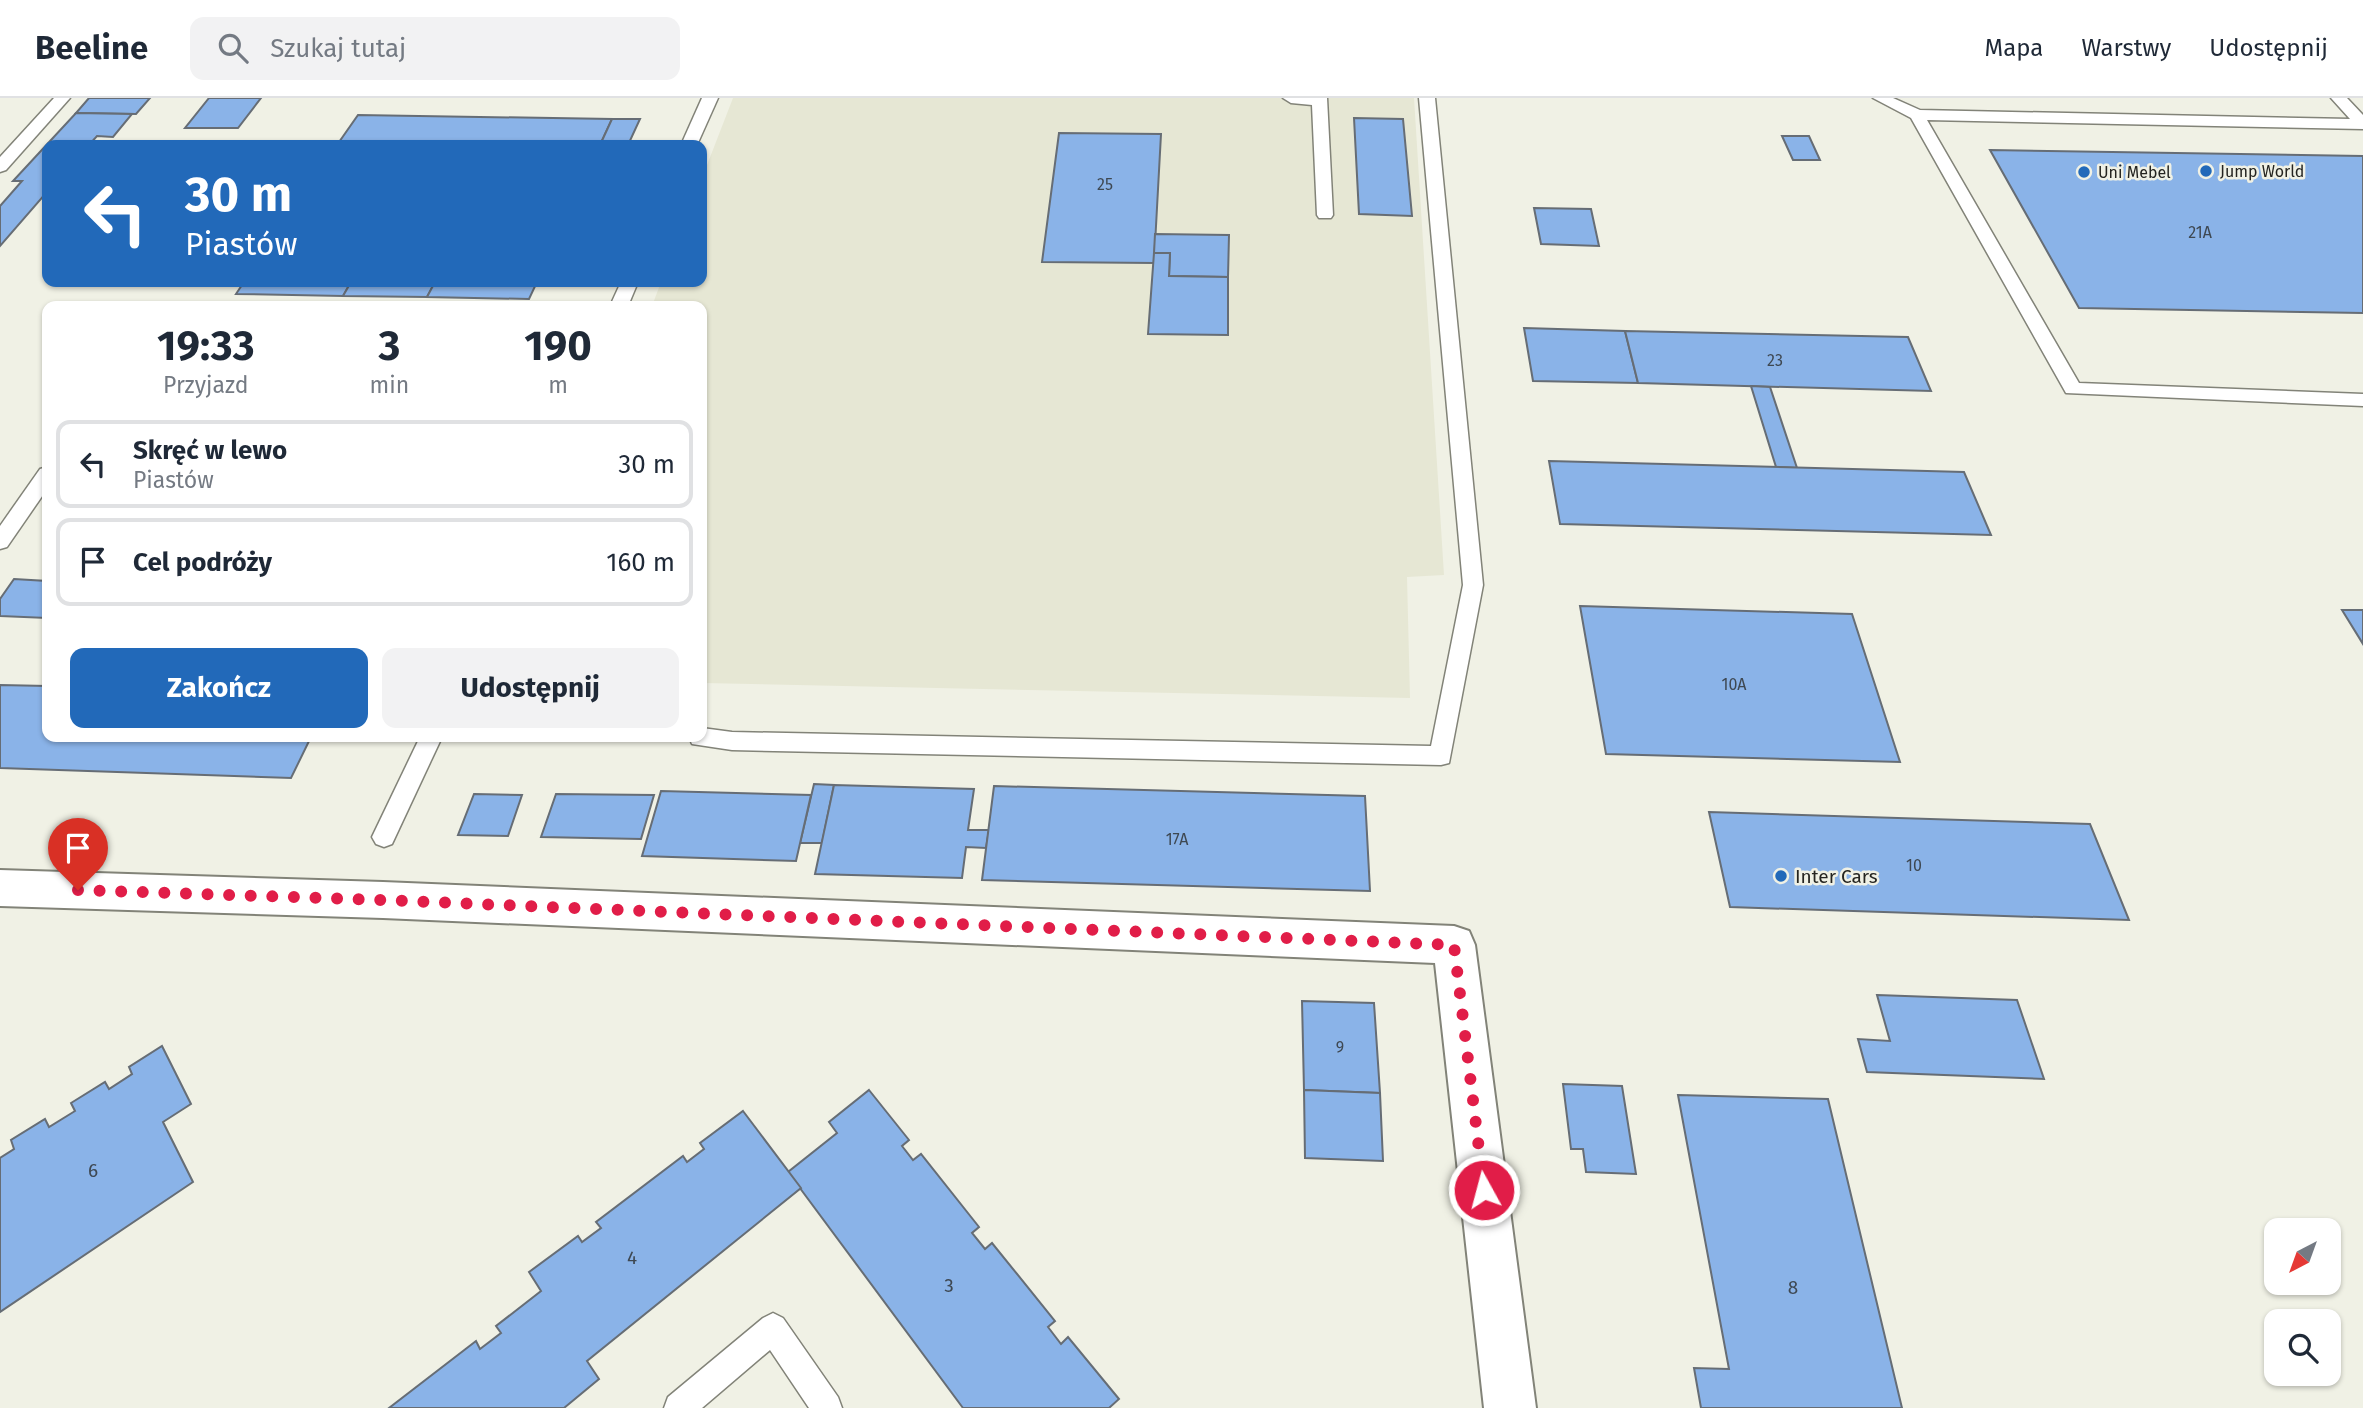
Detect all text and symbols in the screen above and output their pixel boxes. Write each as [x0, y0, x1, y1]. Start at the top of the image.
search box [190, 17, 680, 80]
text: Beeline [35, 28, 148, 68]
icon: search [214, 29, 252, 67]
text: Szukaj tutaj [270, 33, 406, 64]
text: Mapa [1985, 34, 2043, 62]
text: Warstwy [2081, 34, 2171, 62]
text: Udostępnij [2209, 34, 2328, 62]
place label: Jump World [2220, 162, 2304, 181]
place label: Uni Mebel [2098, 163, 2171, 182]
marker: Jump World [2198, 163, 2214, 179]
marker: Uni Mebel [2076, 164, 2092, 180]
text: 30 m [185, 165, 292, 224]
icon: left [70, 168, 161, 259]
house number: 25 [1097, 175, 1113, 194]
house number: 21A [2188, 223, 2213, 242]
text: Piastów [185, 225, 297, 263]
text: 19:33 [157, 321, 255, 371]
text: 3 [379, 321, 400, 371]
text: 190 [524, 321, 592, 371]
house number: 23 [1767, 351, 1783, 370]
text: Przyjazd [163, 371, 249, 399]
text: min [370, 371, 409, 399]
text: m [548, 371, 568, 399]
text: Skręć w lewo [133, 435, 287, 466]
icon: left [74, 445, 112, 483]
text: 30 m [618, 449, 675, 480]
text: Piastów [133, 466, 214, 494]
icon: arrive [74, 543, 112, 581]
text: Cel podróży [133, 547, 272, 578]
text: 160 m [606, 547, 675, 578]
button: Zakończ [70, 648, 368, 728]
button: Udostępnij [382, 648, 679, 728]
house number: 10A [1721, 675, 1747, 694]
pin [48, 818, 108, 890]
icon: arrive [59, 829, 97, 867]
house number: 17A [1166, 830, 1189, 849]
house number: 10 [1906, 856, 1922, 875]
place label: Inter Cars [1795, 865, 1878, 888]
marker: Inter Cars [1773, 868, 1789, 884]
house number: 9 [1336, 1038, 1344, 1057]
position arrow [1447, 1153, 1521, 1227]
house number: 6 [88, 1159, 98, 1182]
north arrow [2264, 1218, 2342, 1295]
map controls [2264, 1218, 2341, 1386]
house number: 4 [627, 1246, 637, 1269]
house number: 3 [944, 1274, 954, 1297]
house number: 8 [1788, 1276, 1798, 1299]
button: search [2264, 1309, 2341, 1386]

